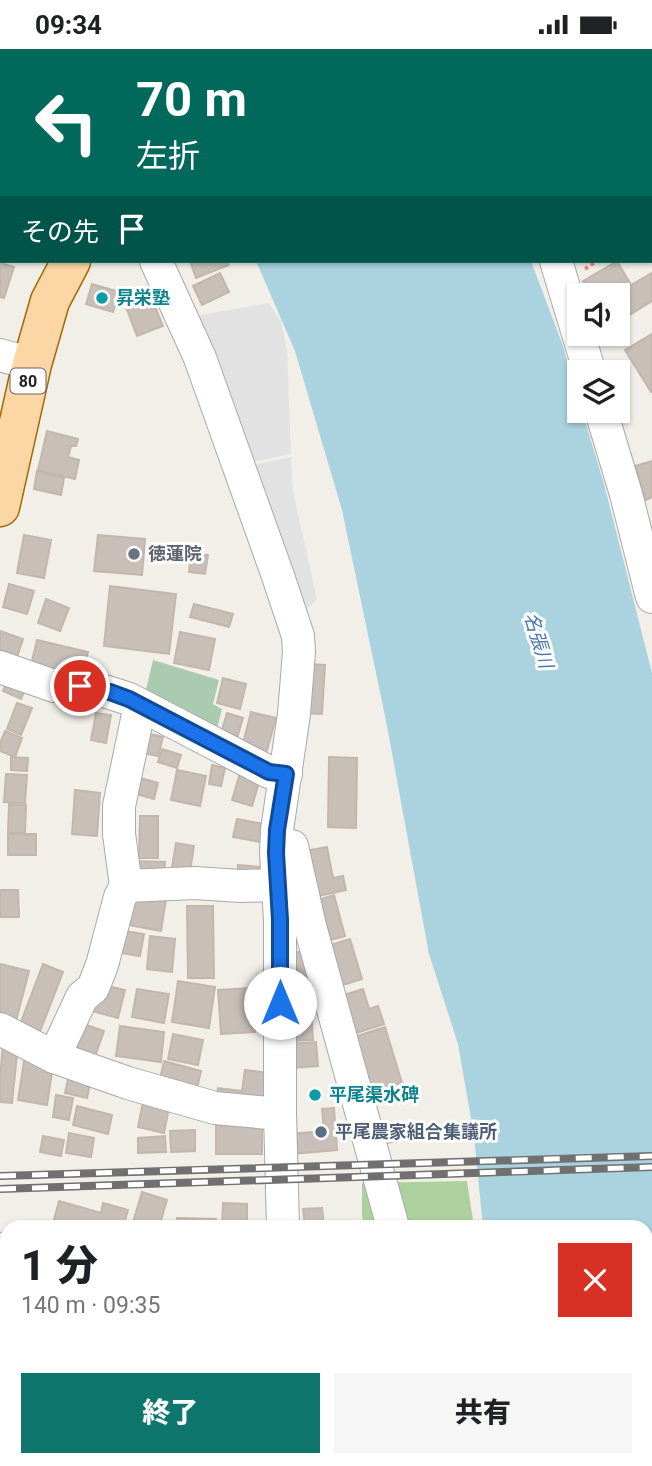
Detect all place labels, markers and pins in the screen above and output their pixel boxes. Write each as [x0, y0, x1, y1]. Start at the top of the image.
place label: 昇栄塾 [116, 287, 170, 308]
marker: 昇栄塾 [94, 290, 110, 306]
place label: 徳蓮院 [148, 543, 202, 564]
marker: 徳蓮院 [126, 546, 142, 562]
pin [50, 656, 110, 716]
place label: 平尾渠水碑 [329, 1084, 419, 1105]
marker: 平尾渠水碑 [307, 1087, 323, 1103]
place label: 平尾農家組合集議所 [335, 1121, 497, 1142]
marker: 平尾農家組合集議所 [313, 1124, 329, 1140]

